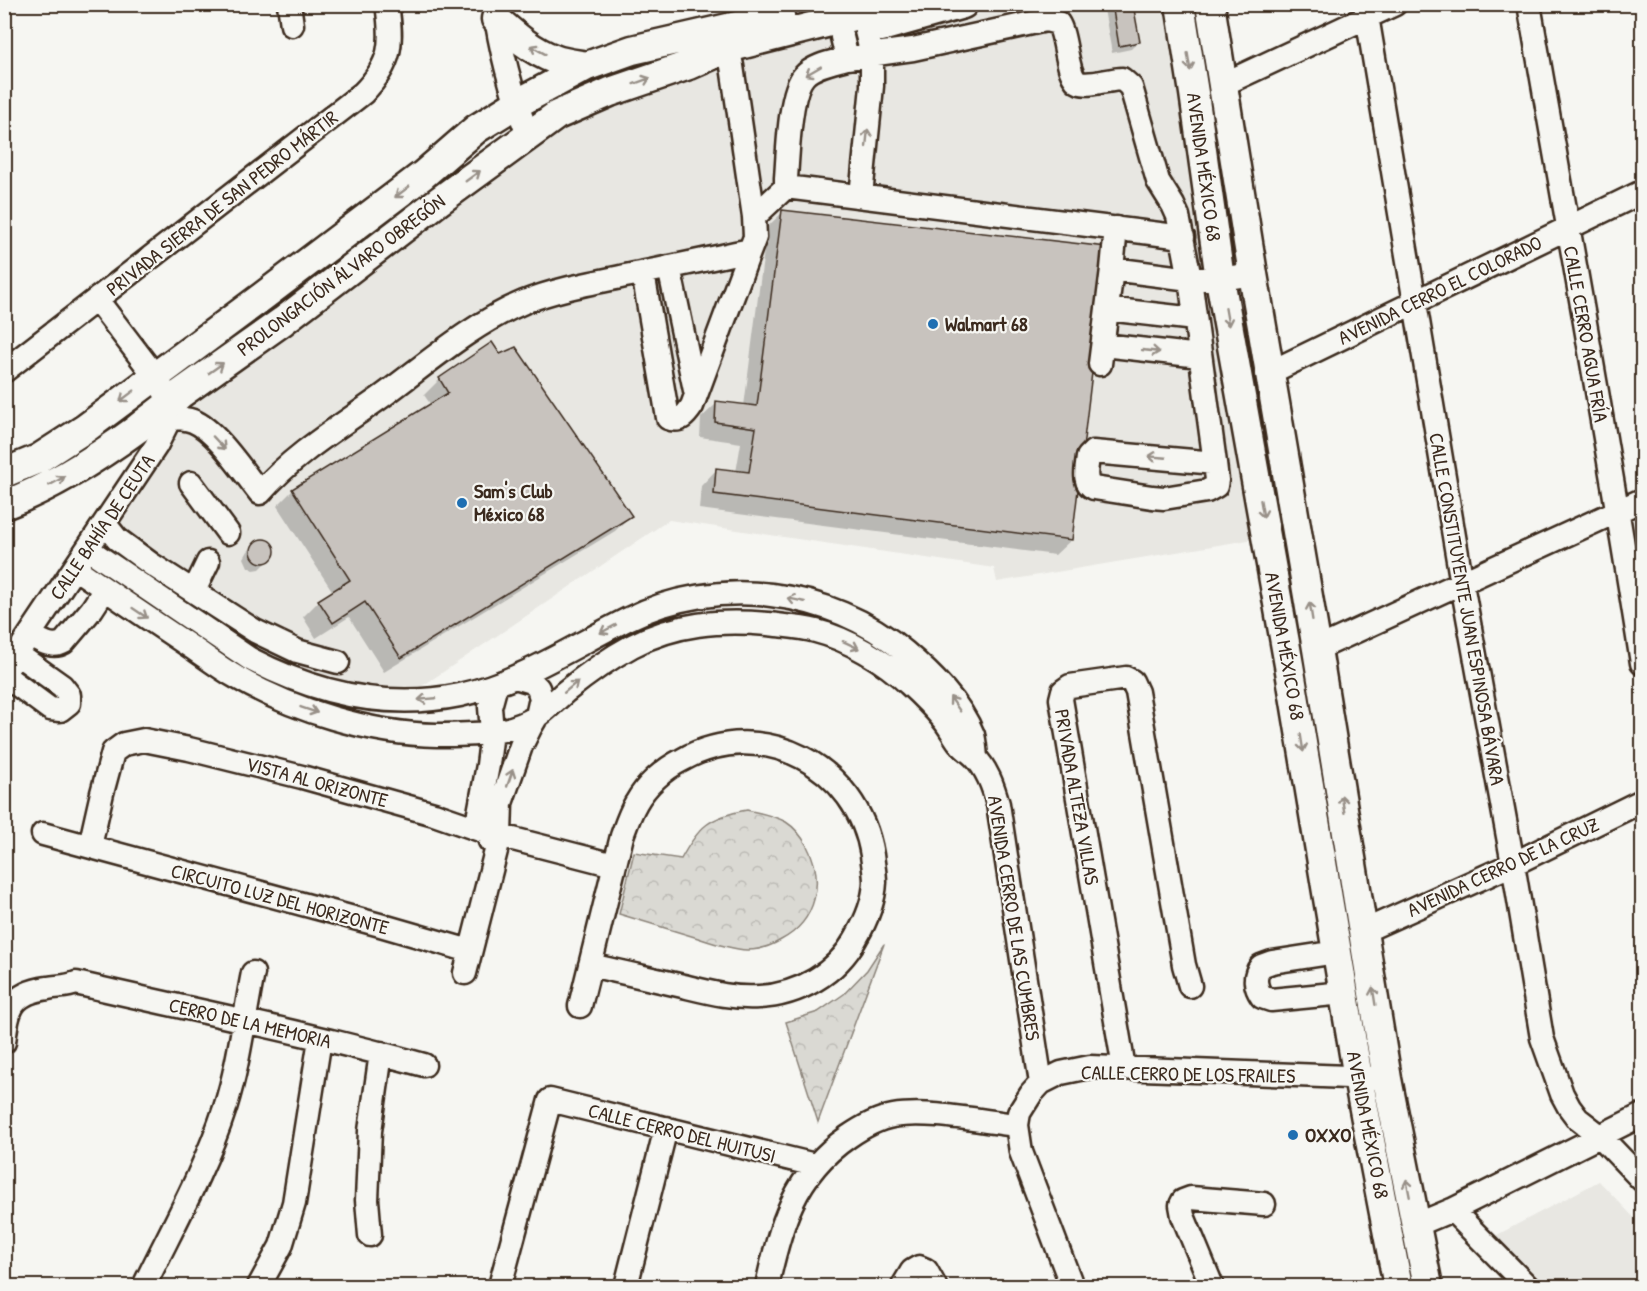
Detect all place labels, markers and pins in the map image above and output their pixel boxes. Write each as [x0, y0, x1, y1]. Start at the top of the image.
place label: Walmart 68 [945, 310, 1028, 337]
marker: Walmart 68 [926, 317, 940, 331]
place label: Sam's Club México 68 [474, 477, 553, 527]
marker: Sam's Club México 68 [455, 496, 469, 510]
place label: OXXO [1305, 1121, 1351, 1148]
marker: OXXO [1286, 1128, 1300, 1142]

